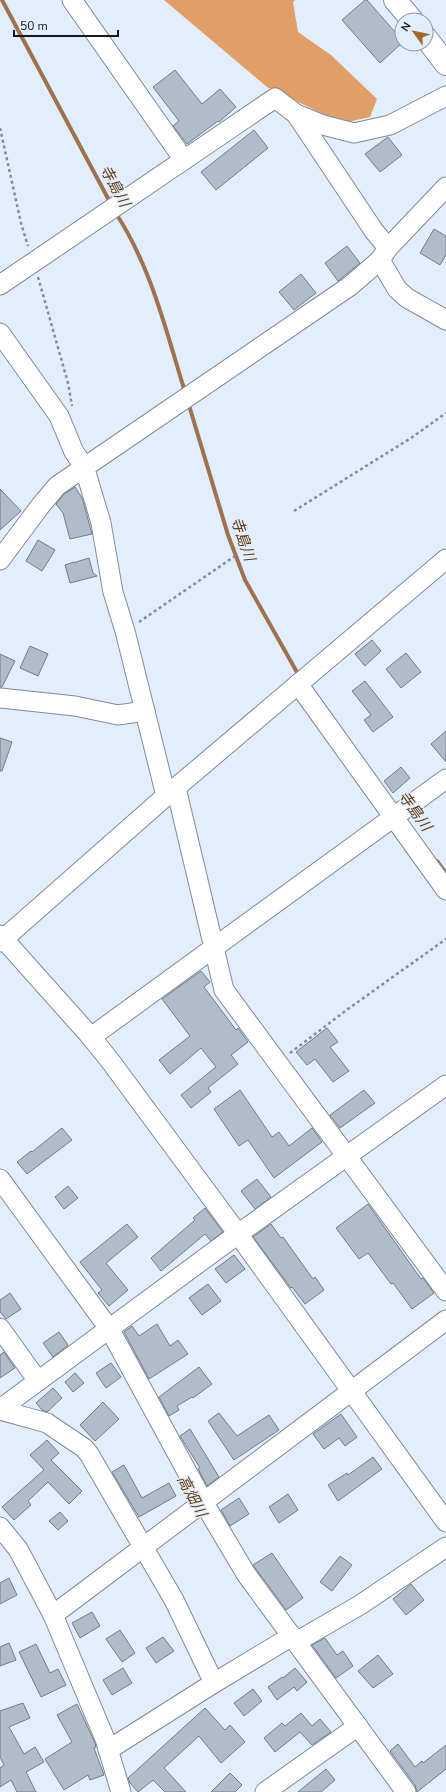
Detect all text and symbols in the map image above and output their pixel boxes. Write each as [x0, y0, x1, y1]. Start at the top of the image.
scale bar [14, 12, 118, 38]
north arrow [394, 12, 434, 52]
text: 50 m [20, 18, 48, 34]
text: N [398, 19, 415, 34]
water label: 寺島川 [95, 161, 136, 212]
water label: 寺島川 [226, 514, 260, 565]
water label: 寺島川 [394, 787, 437, 837]
water label: 高畑川 [173, 1471, 212, 1522]

